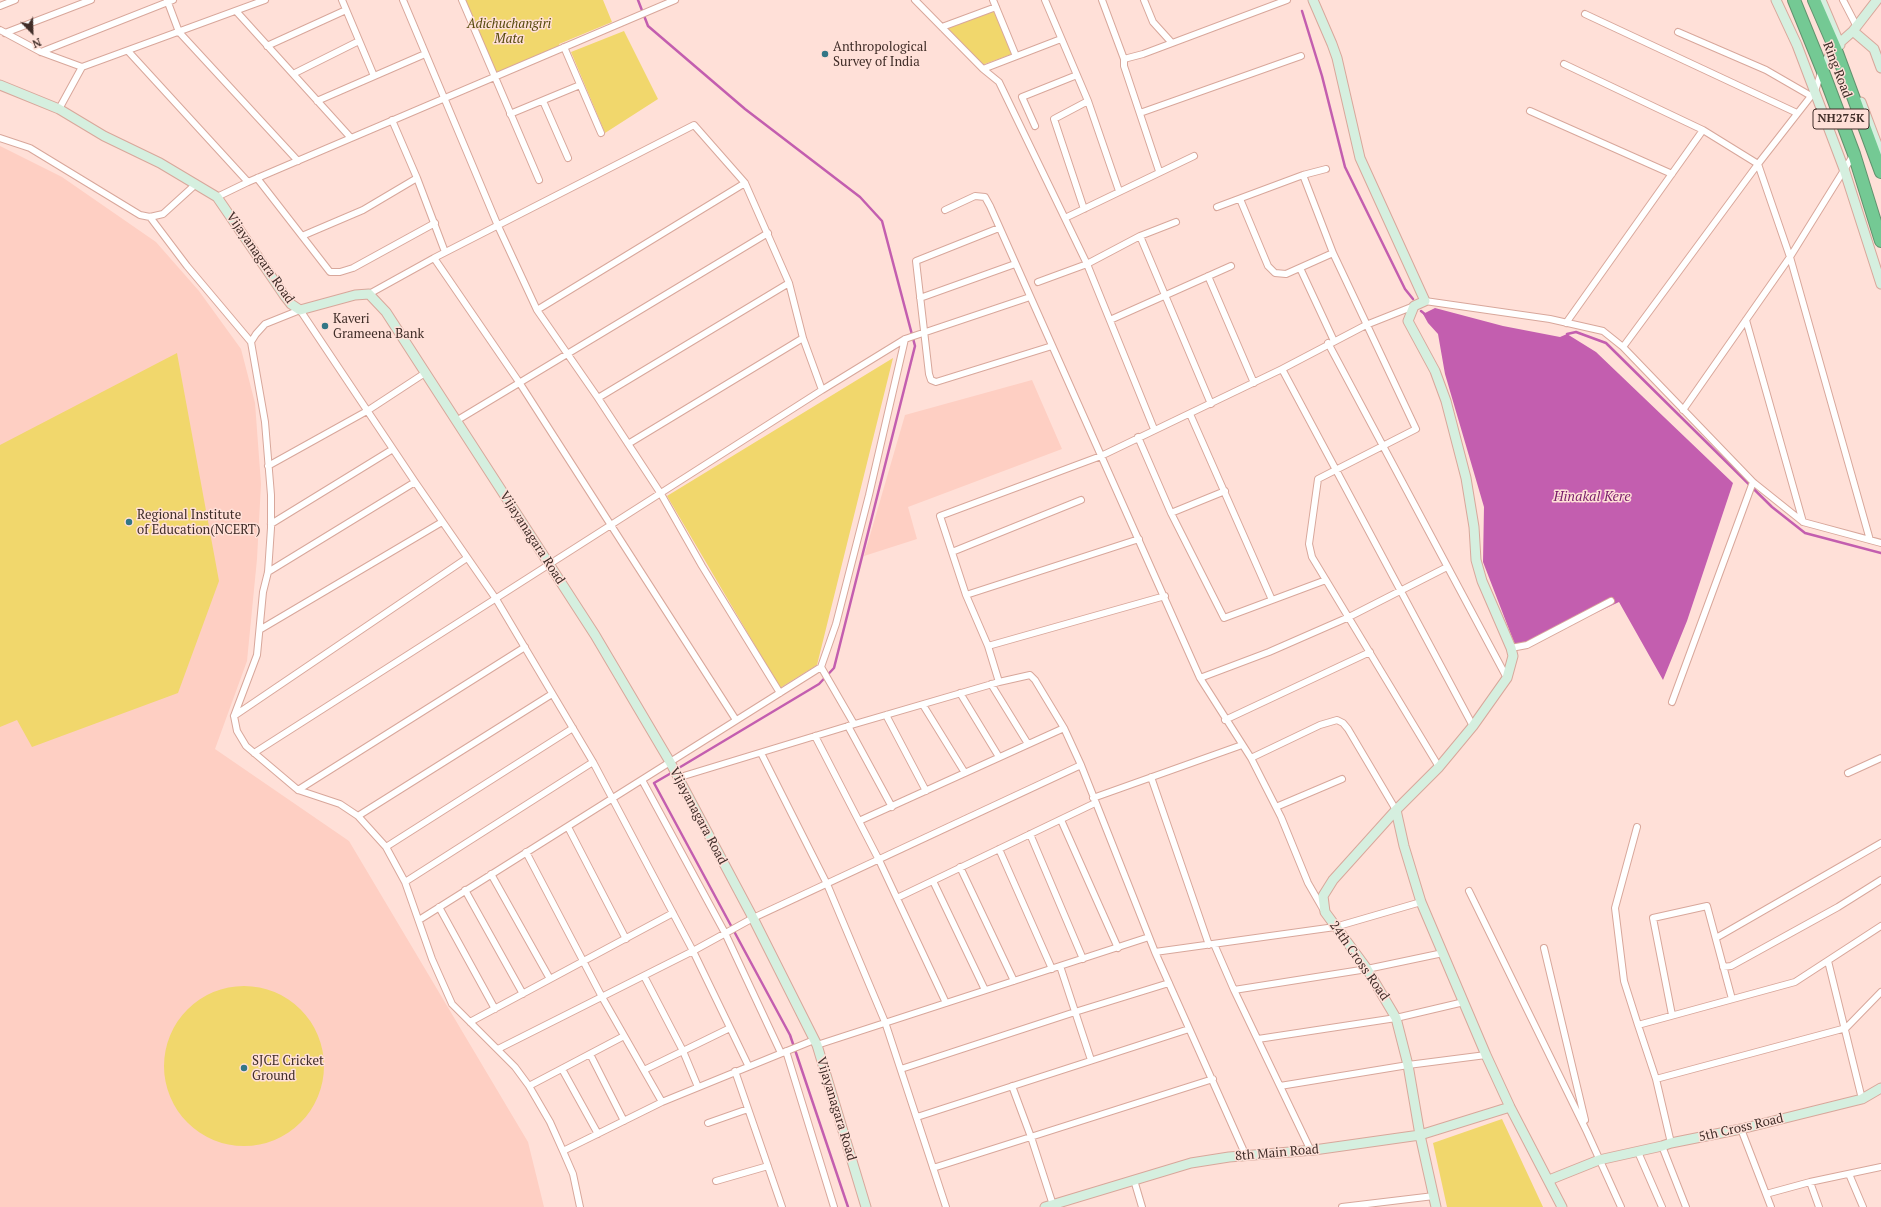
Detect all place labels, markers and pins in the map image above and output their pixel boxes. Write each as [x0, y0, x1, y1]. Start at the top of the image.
place label: Anthropological Survey of India [833, 39, 927, 70]
marker: Anthropological Survey of India [820, 49, 830, 59]
place label: Kaveri Grameena Bank [333, 311, 424, 342]
marker: Kaveri Grameena Bank [320, 321, 330, 331]
place label: Regional Institute of Education(NCERT) [137, 507, 260, 538]
marker: Regional Institute of Education(NCERT) [124, 517, 134, 527]
place label: SJCE Cricket Ground [252, 1053, 324, 1084]
marker: SJCE Cricket Ground [239, 1063, 249, 1073]

